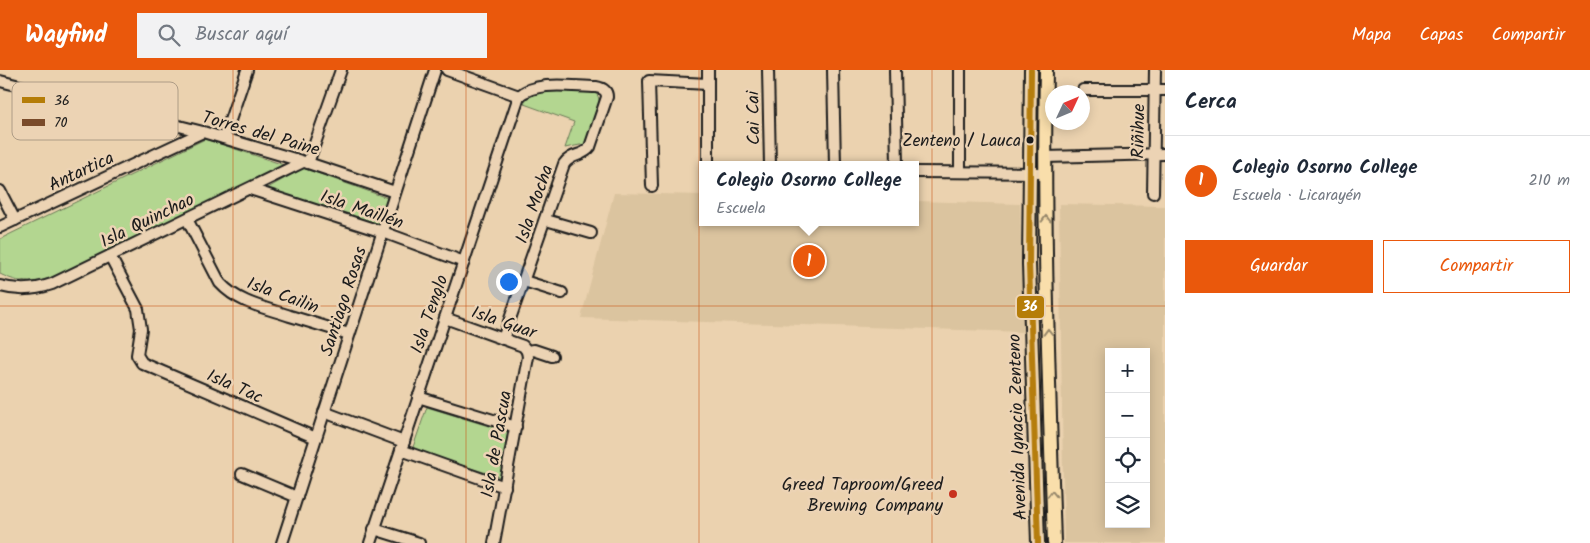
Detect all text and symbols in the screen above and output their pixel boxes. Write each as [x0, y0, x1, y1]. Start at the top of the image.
search box [137, 13, 487, 58]
text: Wayfind [25, 16, 107, 55]
text: Buscar aquí [195, 20, 287, 50]
icon: search [155, 21, 183, 49]
text: Mapa [1352, 21, 1392, 50]
text: Capas [1420, 21, 1464, 50]
text: Compartir [1492, 21, 1565, 50]
legend [12, 82, 178, 140]
north arrow [1045, 85, 1090, 130]
text: Cerca [1185, 86, 1237, 119]
text: 36 [54, 90, 70, 112]
street label: Cai Cai [740, 90, 769, 145]
street label: Riñihue [1125, 103, 1154, 159]
street label: Torres del Paine [198, 104, 323, 165]
text: 70 [54, 112, 67, 134]
place label: Zenteno / Lauca [902, 128, 1021, 155]
marker: Zenteno / Lauca [1025, 135, 1035, 145]
street label: Antartica [44, 145, 119, 200]
text: Colegio Osorno College [1232, 153, 1418, 183]
street label: Isla Mocha [508, 161, 562, 248]
popup [699, 161, 919, 226]
text: Colegio Osorno College [716, 166, 902, 196]
text: 1 [1199, 168, 1203, 193]
text: 210 m [1529, 168, 1570, 193]
street label: Isla Maillén [316, 183, 407, 238]
text: Escuela · Licarayén [1232, 183, 1361, 208]
street label: Isla Quinchao [96, 186, 200, 257]
text: Escuela [716, 196, 766, 221]
one-way arrow [1040, 214, 1051, 222]
button: Guardar [1185, 240, 1373, 293]
button: Compartir [1383, 240, 1570, 293]
pin: 1 [793, 242, 825, 280]
street label: Santiago Rosas [313, 243, 376, 360]
your location [496, 269, 522, 295]
street label: Isla Cailin [242, 270, 323, 323]
street label: Isla Tenglo [403, 271, 457, 358]
line badge: 36 [1016, 295, 1045, 319]
text: 36 [1021, 296, 1038, 318]
street label: Isla Guar [467, 299, 541, 348]
one-way arrow [1043, 328, 1053, 336]
street label: Avenida Ignacio Zenteno [1001, 333, 1036, 521]
map controls [1105, 348, 1150, 528]
button: + [1105, 348, 1150, 393]
street label: Isla Tac [201, 362, 267, 413]
street label: Isla de Pascua [474, 388, 521, 500]
button: − [1105, 393, 1150, 438]
button: locate [1105, 438, 1150, 483]
place label: Greed Taproom/Greed Brewing Company [782, 471, 944, 521]
button: layers [1105, 483, 1150, 528]
marker: Greed Taproom/Greed Brewing Company [947, 488, 959, 500]
one-way arrow [1047, 490, 1057, 498]

